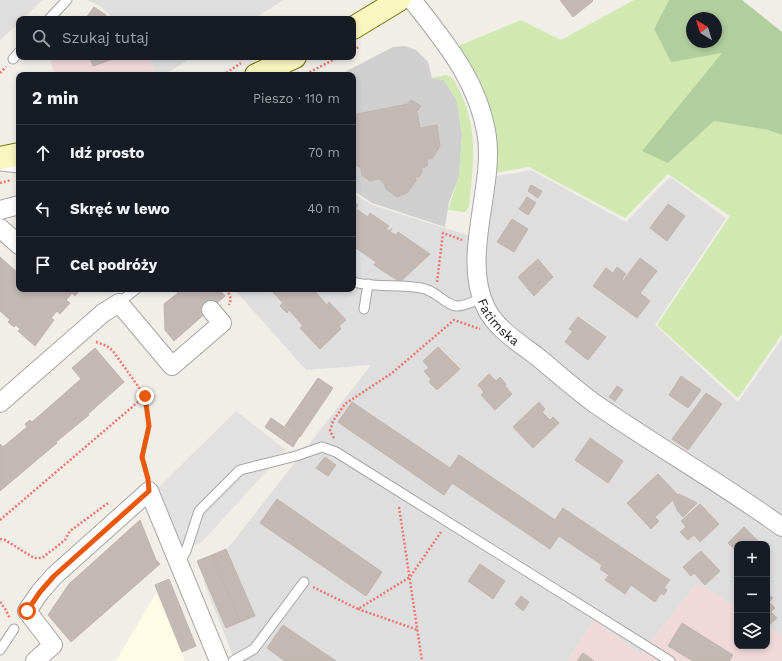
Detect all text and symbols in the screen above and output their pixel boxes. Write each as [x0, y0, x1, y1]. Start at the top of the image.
north arrow [686, 12, 722, 48]
search box [16, 16, 356, 60]
icon: search [30, 27, 52, 49]
text: Szukaj tutaj [62, 29, 149, 47]
text: 2 min [32, 88, 78, 108]
text: Pieszo · 110 m [253, 91, 340, 106]
icon: ahead [32, 142, 54, 164]
text: Idź prosto [70, 144, 144, 162]
text: 70 m [308, 145, 340, 160]
icon: left [32, 198, 54, 220]
text: Skręć w lewo [70, 200, 170, 218]
text: 40 m [307, 201, 340, 216]
icon: arrive [32, 254, 54, 276]
text: Cel podróży [70, 256, 157, 274]
street label: Fatimska [475, 296, 523, 349]
route end [136, 387, 154, 405]
map controls [734, 541, 770, 649]
button: + [734, 541, 770, 577]
button: − [734, 577, 770, 613]
route start [18, 602, 36, 620]
button: layers [734, 613, 770, 649]

